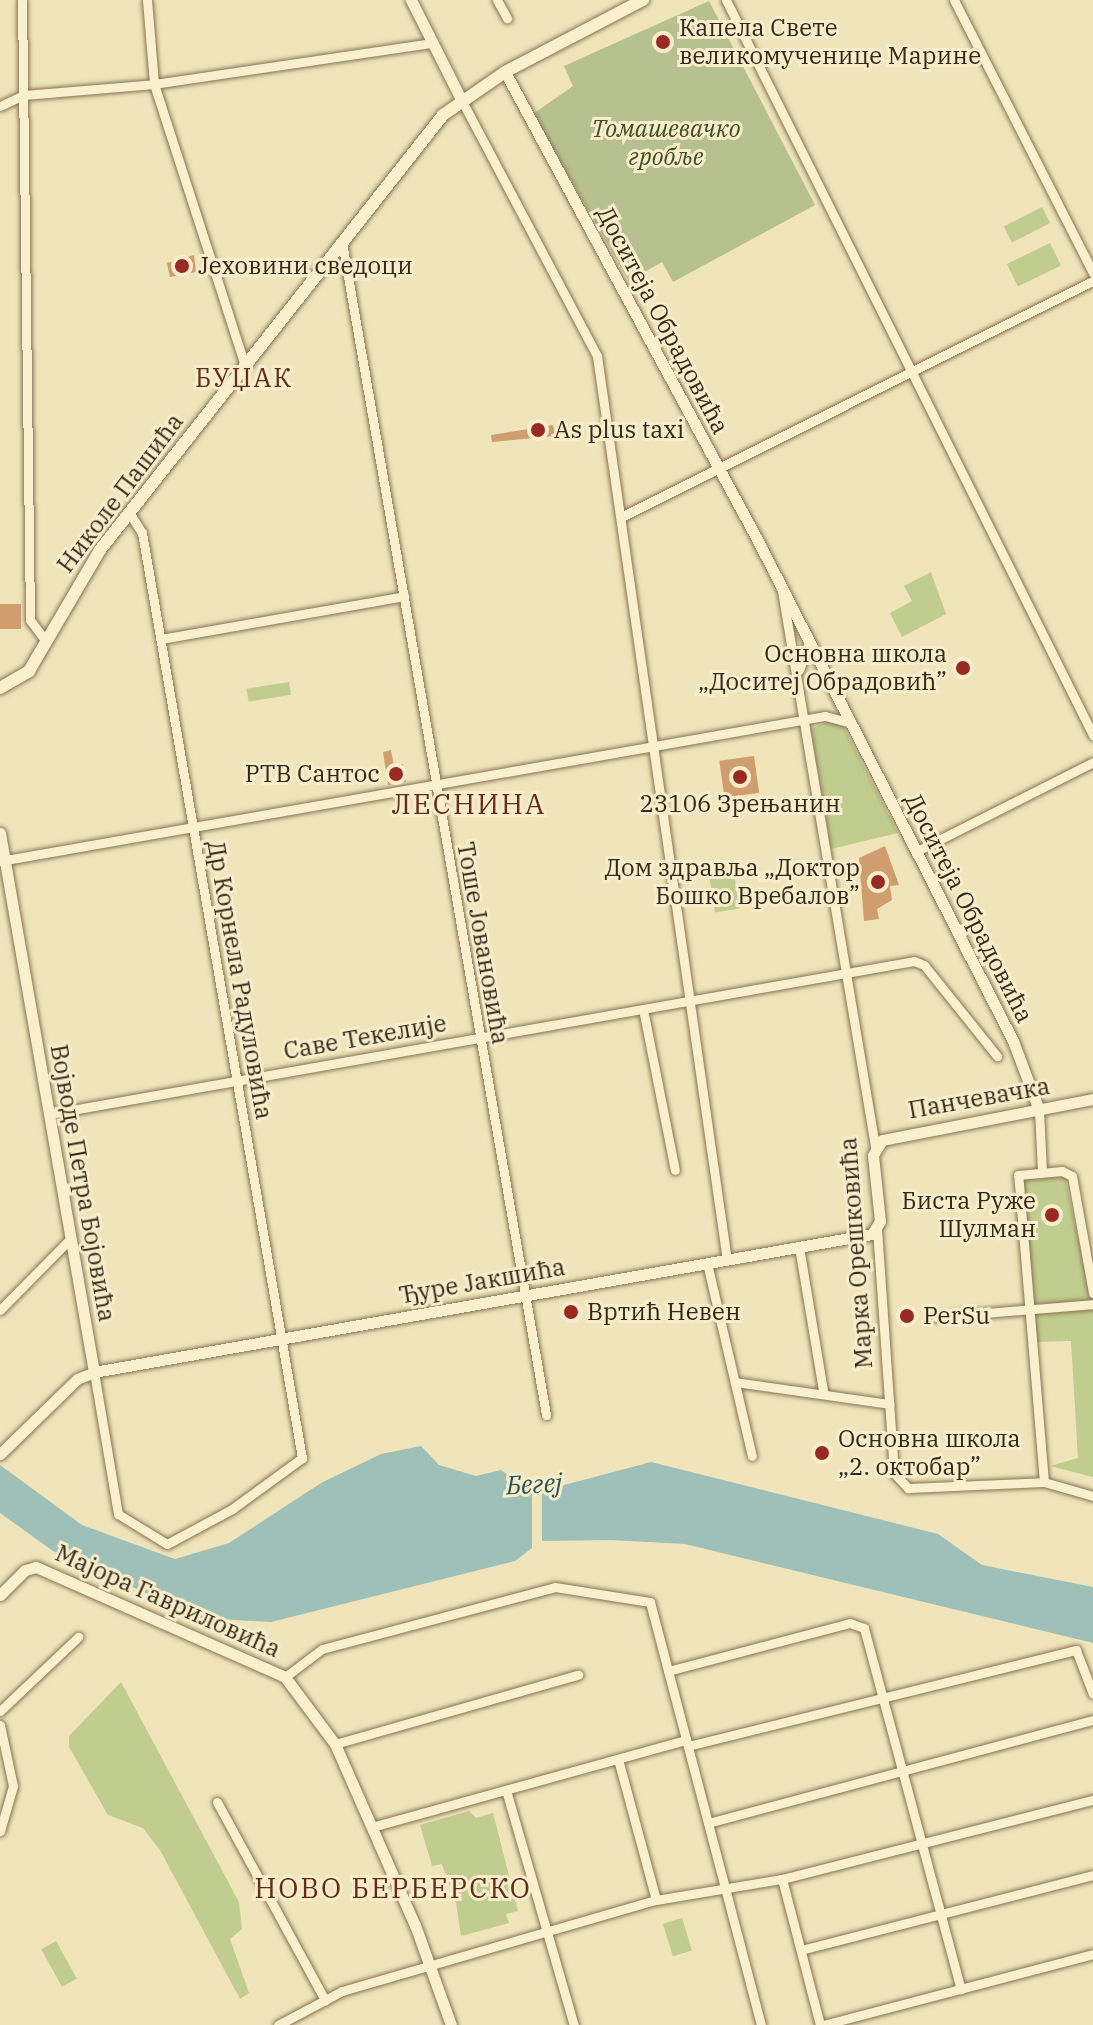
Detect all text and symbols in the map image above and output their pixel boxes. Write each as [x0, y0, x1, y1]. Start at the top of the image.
place label: Капела Свете великомученице Марине [679, 14, 981, 70]
marker: Капела Свете великомученице Марине [654, 33, 672, 51]
park label: Томашевачко гробље [591, 115, 741, 171]
street label: Доситеја Обрадовића [591, 201, 735, 439]
place label: Јеховини сведоци [198, 252, 413, 280]
marker: Јеховини сведоци [173, 257, 191, 275]
district label: БУЏАК [195, 362, 293, 394]
street label: Николе Пашића [51, 408, 189, 578]
place label: As plus taxi [554, 416, 684, 444]
marker: As plus taxi [529, 421, 547, 439]
place label: Основна школа „Доситеј Обрадовић” [698, 640, 947, 696]
marker: Основна школа „Доситеј Обрадовић” [954, 659, 972, 677]
place label: РТВ Сантос [245, 760, 380, 788]
marker: РТВ Сантос [387, 765, 405, 783]
marker: 23106 Зрењанин [731, 768, 749, 786]
district label: ЛЕСНИНА [392, 787, 546, 821]
street label: Доситеја Обрадовића [899, 789, 1039, 1027]
place label: 23106 Зрењанин [639, 790, 841, 818]
street label: Др Корнела Радуловића [201, 838, 279, 1122]
street label: Тоше Јовановића [451, 840, 515, 1046]
place label: Дом здравља „Доктор Бошко Вребалов” [605, 854, 860, 910]
marker: Дом здравља „Доктор Бошко Вребалов” [867, 871, 889, 893]
street label: Саве Текелије [281, 1009, 449, 1065]
street label: Војводе Петра Бојовића [44, 1042, 122, 1324]
street label: Панчевачка [906, 1071, 1052, 1125]
street label: Марка Орешковића [834, 1136, 878, 1370]
place label: Биста Руже Шулман [902, 1187, 1036, 1243]
marker: Биста Руже Шулман [1043, 1206, 1061, 1224]
street label: Ђуре Јакшића [397, 1252, 567, 1310]
place label: Вртић Невен [587, 1298, 741, 1326]
place label: PerSu [923, 1302, 990, 1330]
marker: Вртић Невен [562, 1303, 580, 1321]
marker: PerSu [898, 1307, 916, 1325]
place label: Основна школа „2. октобар” [838, 1425, 1021, 1481]
marker: Основна школа „2. октобар” [813, 1444, 831, 1462]
water label: Бегеј [505, 1467, 563, 1501]
street label: Мајора Гавриловића [51, 1538, 285, 1664]
district label: НОВО БЕРБЕРСКО [254, 1871, 532, 1905]

